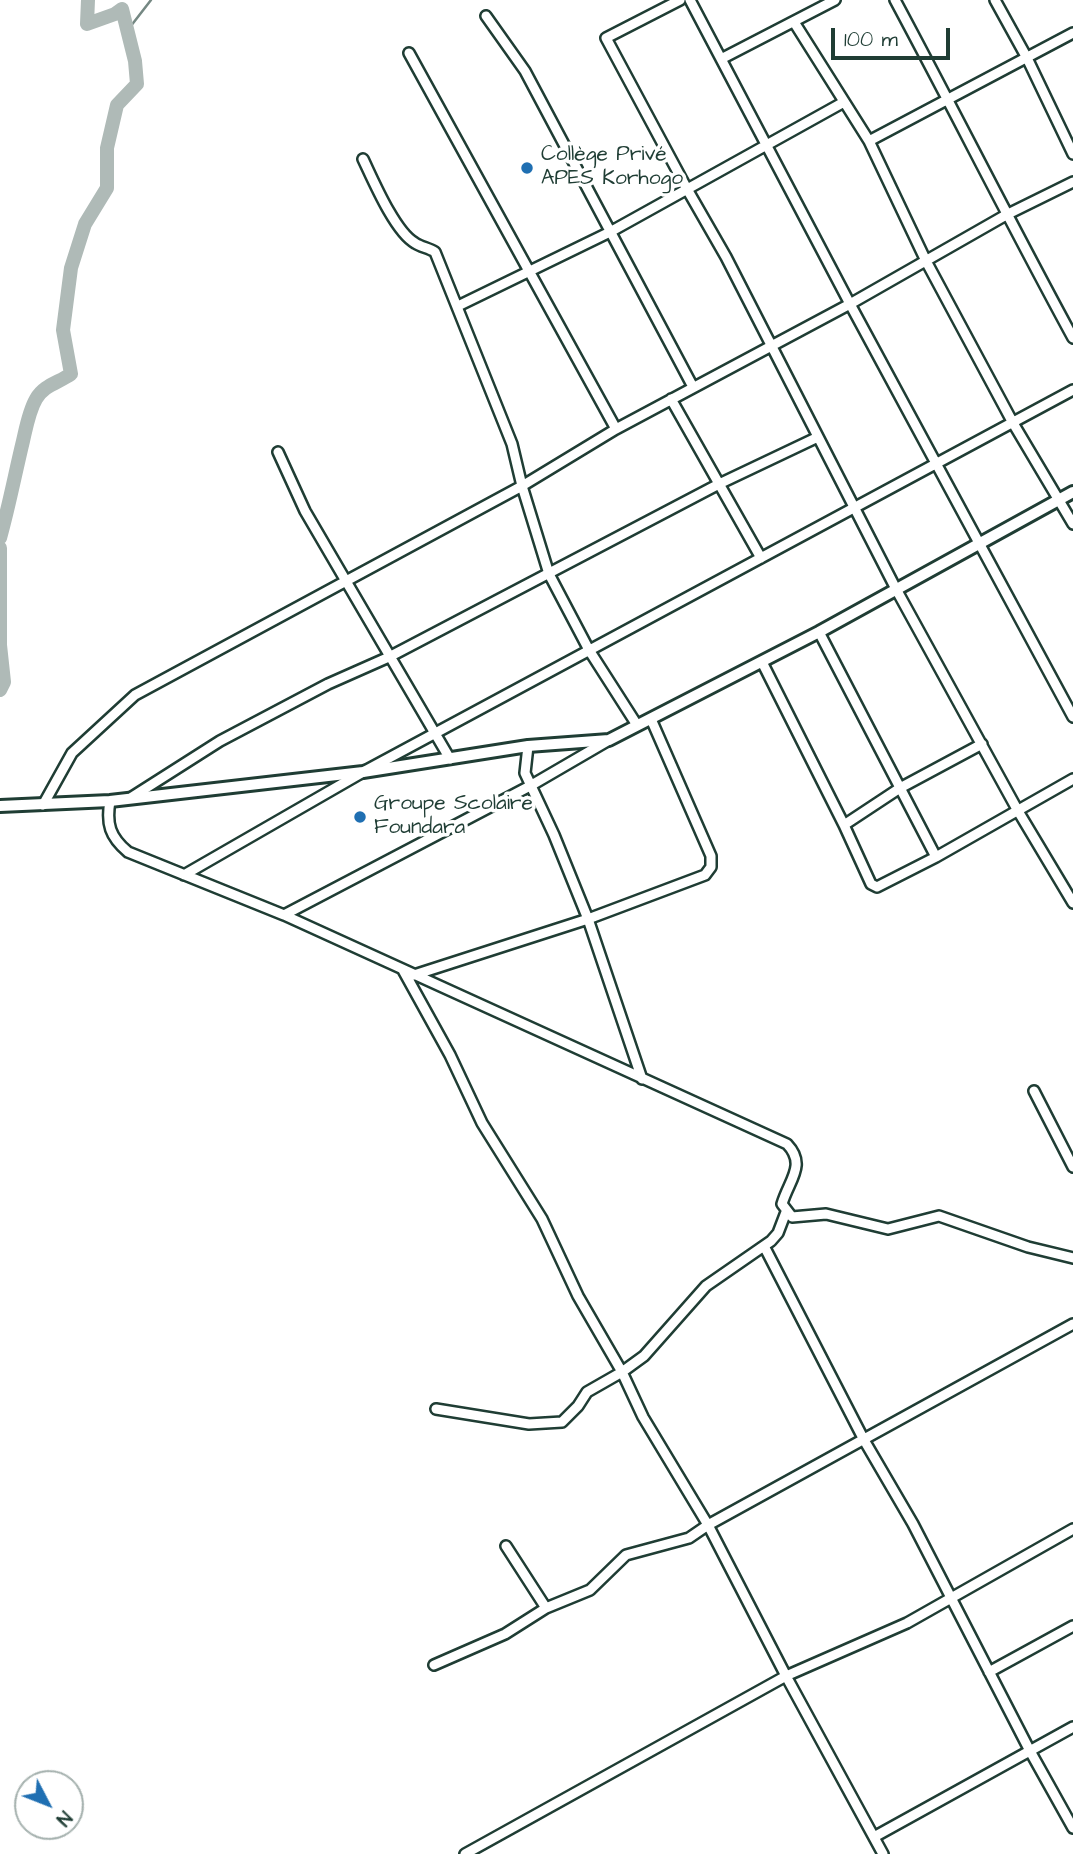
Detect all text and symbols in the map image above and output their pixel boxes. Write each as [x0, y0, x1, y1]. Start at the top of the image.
scale bar [835, 14, 954, 58]
text: 100 m [844, 25, 898, 54]
place label: Collège Privé APES Korhogo [541, 143, 683, 193]
marker: Collège Privé APES Korhogo [519, 160, 535, 176]
place label: Groupe Scolaire Foundara [374, 792, 533, 842]
marker: Groupe Scolaire Foundara [352, 809, 368, 825]
north arrow [14, 1770, 84, 1840]
text: N [49, 1805, 78, 1832]

